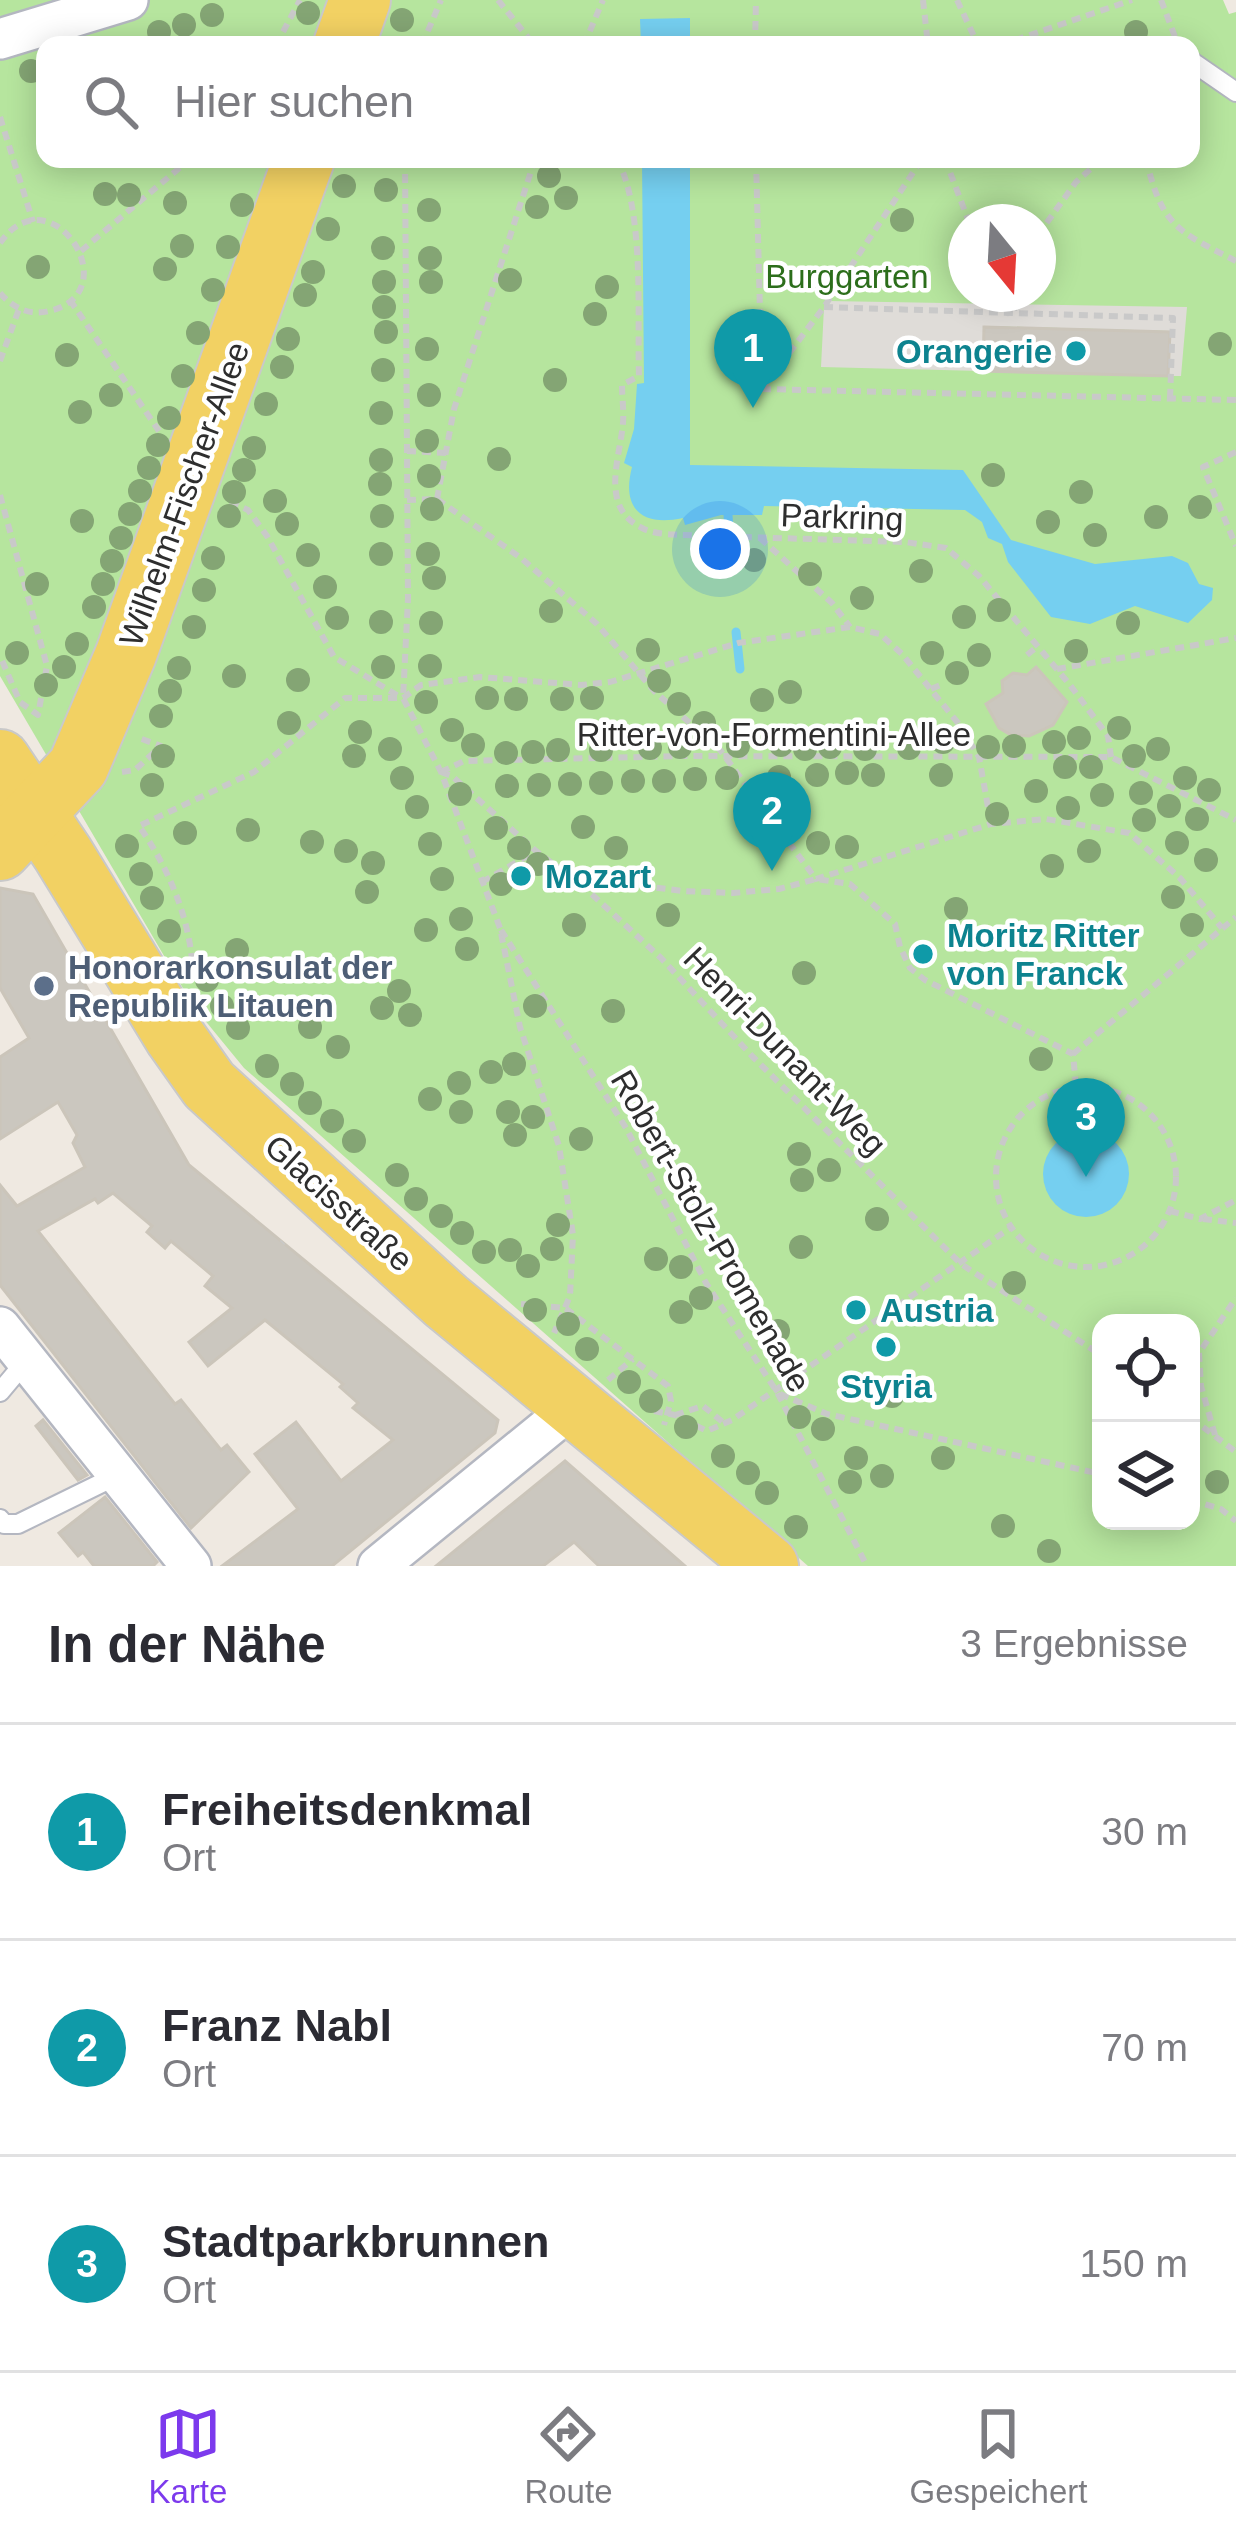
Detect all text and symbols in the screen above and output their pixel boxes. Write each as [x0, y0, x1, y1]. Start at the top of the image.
search box [36, 36, 1200, 168]
icon: search [78, 69, 144, 135]
text: Hier suchen [174, 76, 414, 127]
north arrow [948, 204, 1056, 312]
park label: Burggarten [765, 258, 929, 295]
pin: 1 [714, 309, 792, 408]
place label: Orangerie [896, 333, 1052, 370]
street label: Wilhelm-Fischer-Allee [112, 337, 256, 651]
marker: Orangerie [1063, 338, 1089, 364]
street label: Parkring [780, 496, 904, 538]
your location [690, 519, 750, 579]
street label: Ritter-von-Formentini-Allee [577, 716, 971, 753]
pin: 2 [733, 772, 811, 871]
place label: Mozart [545, 858, 651, 895]
marker: Mozart [508, 863, 534, 889]
place label: Moritz Ritter von Franck [947, 917, 1140, 992]
street label: Henri-Dunant-Weg [676, 939, 894, 1163]
marker: Moritz Ritter von Franck [910, 941, 936, 967]
place label: Honorarkonsulat der Republik Litauen [68, 949, 393, 1024]
marker: Honorarkonsulat der Republik Litauen [31, 973, 57, 999]
street label: Robert-Stolz-Promenade [604, 1064, 818, 1398]
pin: 3 [1047, 1078, 1125, 1177]
street label: Glacisstraße [258, 1127, 420, 1279]
place label: Austria [880, 1292, 994, 1329]
marker: Austria [843, 1297, 869, 1323]
map controls [1092, 1314, 1200, 1530]
button: locate [1092, 1314, 1200, 1422]
marker: Styria [873, 1334, 899, 1360]
place label: Styria [840, 1368, 933, 1405]
button: layers [1092, 1422, 1200, 1530]
text: In der Nähe [48, 1616, 326, 1673]
text: 3 Ergebnisse [960, 1622, 1188, 1665]
text: Freiheitsdenkmal [162, 1784, 532, 1835]
text: 1 [76, 1810, 98, 1853]
text: 30 m [1101, 1810, 1188, 1853]
text: Ort [162, 1836, 216, 1879]
text: Franz Nabl [162, 2000, 392, 2051]
text: 2 [76, 2026, 98, 2069]
text: 70 m [1101, 2026, 1188, 2069]
text: Ort [162, 2052, 216, 2095]
text: Stadtparkbrunnen [162, 2216, 550, 2267]
text: 3 [76, 2242, 98, 2285]
text: 150 m [1080, 2242, 1188, 2285]
text: Ort [162, 2268, 216, 2311]
tab: Karte [149, 2401, 227, 2511]
tab: Route [524, 2401, 612, 2511]
tab: Gespeichert [910, 2401, 1087, 2511]

